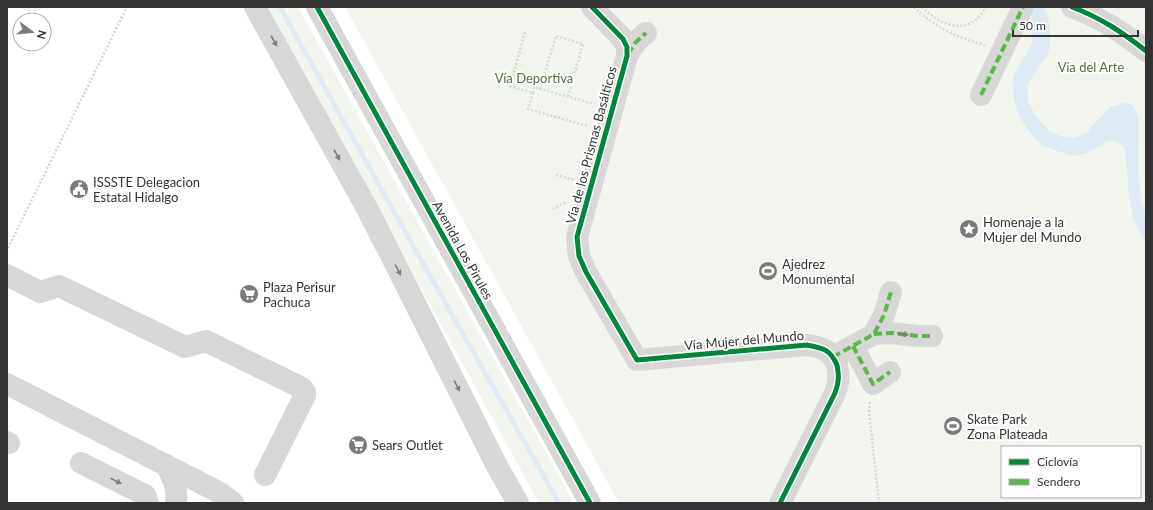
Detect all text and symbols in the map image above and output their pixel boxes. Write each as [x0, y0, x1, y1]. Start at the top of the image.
north arrow [12, 12, 52, 52]
scale bar [1013, 12, 1138, 38]
text: 50 m [1019, 18, 1046, 33]
text: N [35, 29, 50, 41]
one-way arrow [271, 35, 278, 47]
park label: Vía del Arte [1058, 59, 1124, 75]
street label: Vía de los Prismas Basálticos [562, 64, 620, 226]
park label: Vía Deportiva [495, 70, 573, 86]
one-way arrow [334, 149, 341, 161]
place label: ISSSTE Delegacion Estatal Hidalgo [93, 174, 200, 205]
public building icon: ISSSTE Delegacion Estatal Hidalgo [68, 178, 90, 200]
street label: Avenida Los Pirules [429, 198, 497, 302]
place label: Homenaje a la Mujer del Mundo [983, 214, 1082, 245]
place icon: Homenaje a la Mujer del Mundo [958, 218, 980, 240]
place label: Ajedrez Monumental [782, 256, 855, 287]
sports icon: Ajedrez Monumental [757, 260, 779, 282]
one-way arrow [395, 264, 401, 276]
place label: Plaza Perisur Pachuca [263, 279, 336, 310]
supermarket icon: Plaza Perisur Pachuca [238, 283, 260, 305]
street label: Vía Mujer del Mundo [684, 327, 804, 353]
one-way arrow [897, 331, 909, 337]
one-way arrow [453, 380, 460, 392]
place label: Skate Park Zona Plateada [967, 411, 1048, 442]
sports icon: Skate Park Zona Plateada [942, 415, 964, 437]
supermarket icon: Sears Outlet [347, 434, 369, 456]
place label: Sears Outlet [372, 437, 443, 453]
legend [1001, 446, 1141, 498]
text: Ciclovía [1037, 454, 1078, 469]
text: Sendero [1037, 474, 1081, 489]
one-way arrow [111, 477, 122, 484]

